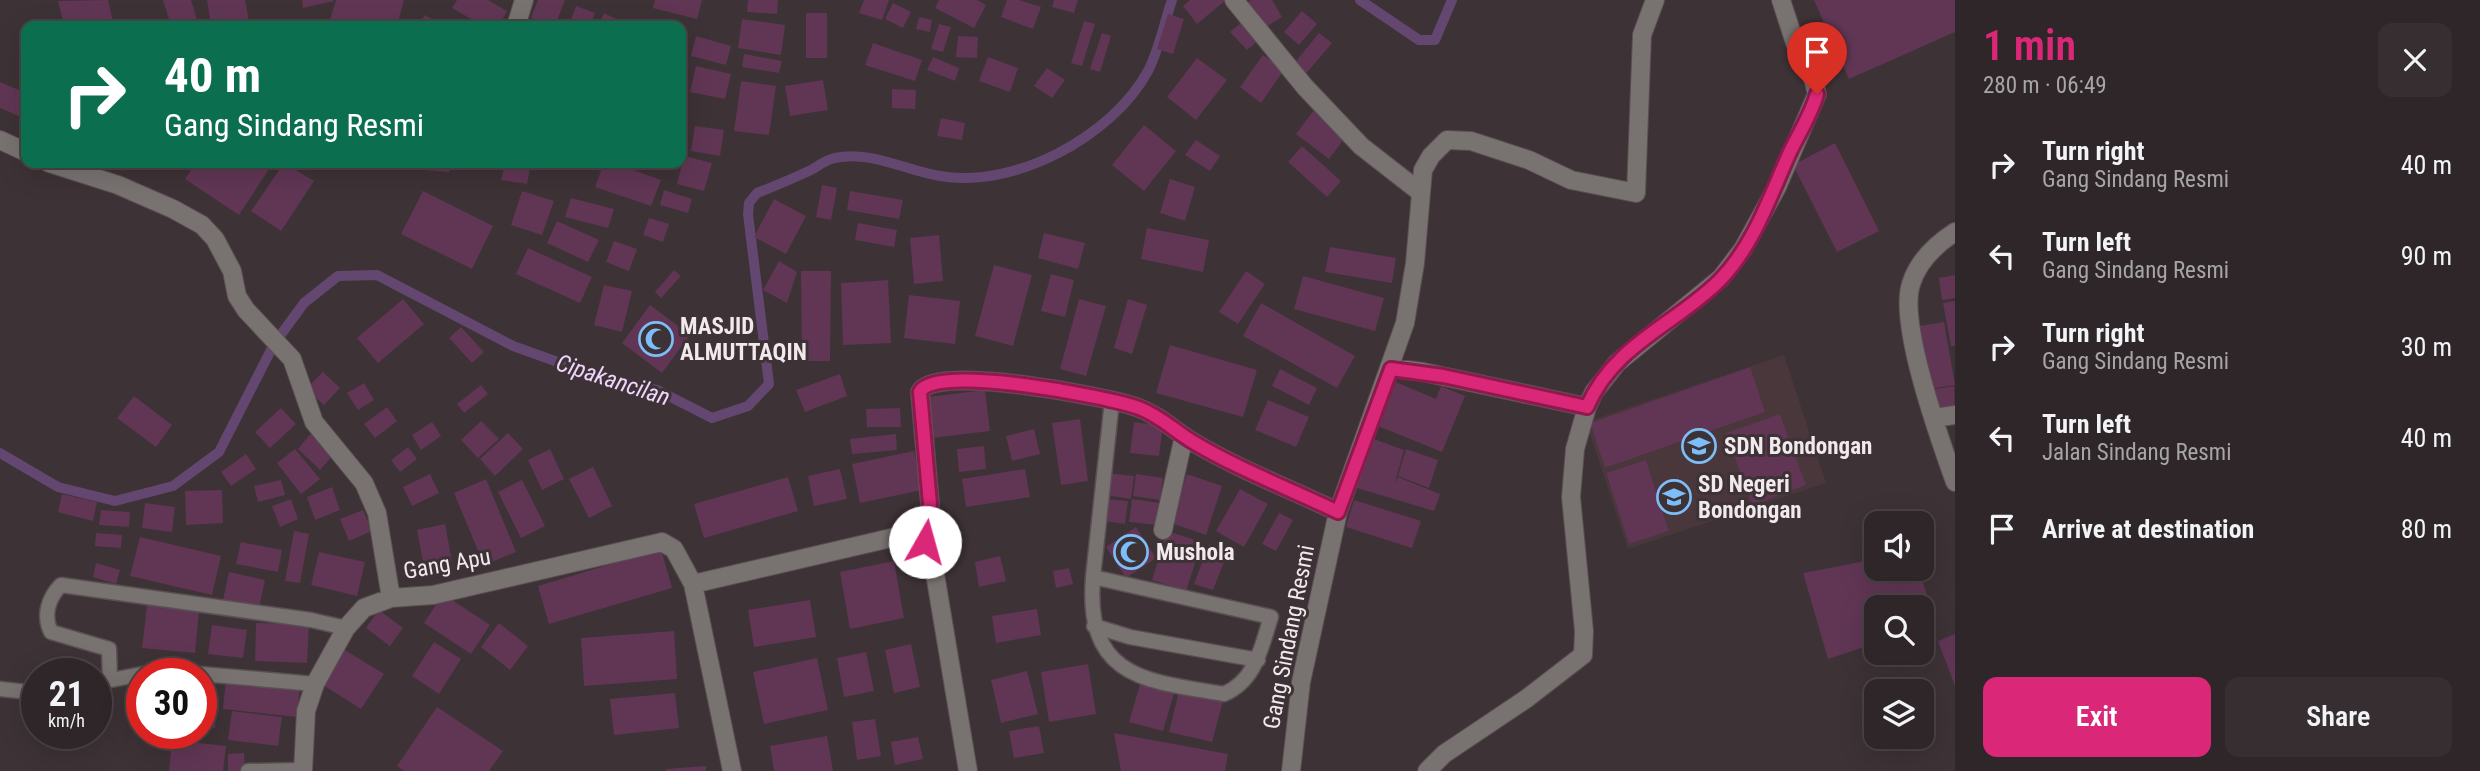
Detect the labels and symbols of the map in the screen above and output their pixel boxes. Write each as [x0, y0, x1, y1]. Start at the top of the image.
pin [1787, 22, 1847, 94]
place label: MASJID ALMUTTAQIN [680, 313, 807, 366]
mosque icon: MASJID ALMUTTAQIN [637, 320, 675, 358]
water label: Cipakancilan [553, 348, 673, 412]
school or university icon: SDN Bondongan [1680, 427, 1718, 465]
place label: SDN Bondongan [1724, 433, 1872, 460]
place label: SD Negeri Bondongan [1698, 471, 1802, 524]
school or university icon: SD Negeri Bondongan [1655, 478, 1693, 516]
position arrow [888, 505, 962, 579]
mosque icon: Mushola [1112, 533, 1150, 571]
place label: Mushola [1156, 539, 1235, 566]
street label: Gang Apu [401, 543, 493, 585]
street label: Gang Sindang Resmi [1258, 543, 1320, 731]
speed limit sign: 30 [126, 658, 217, 749]

